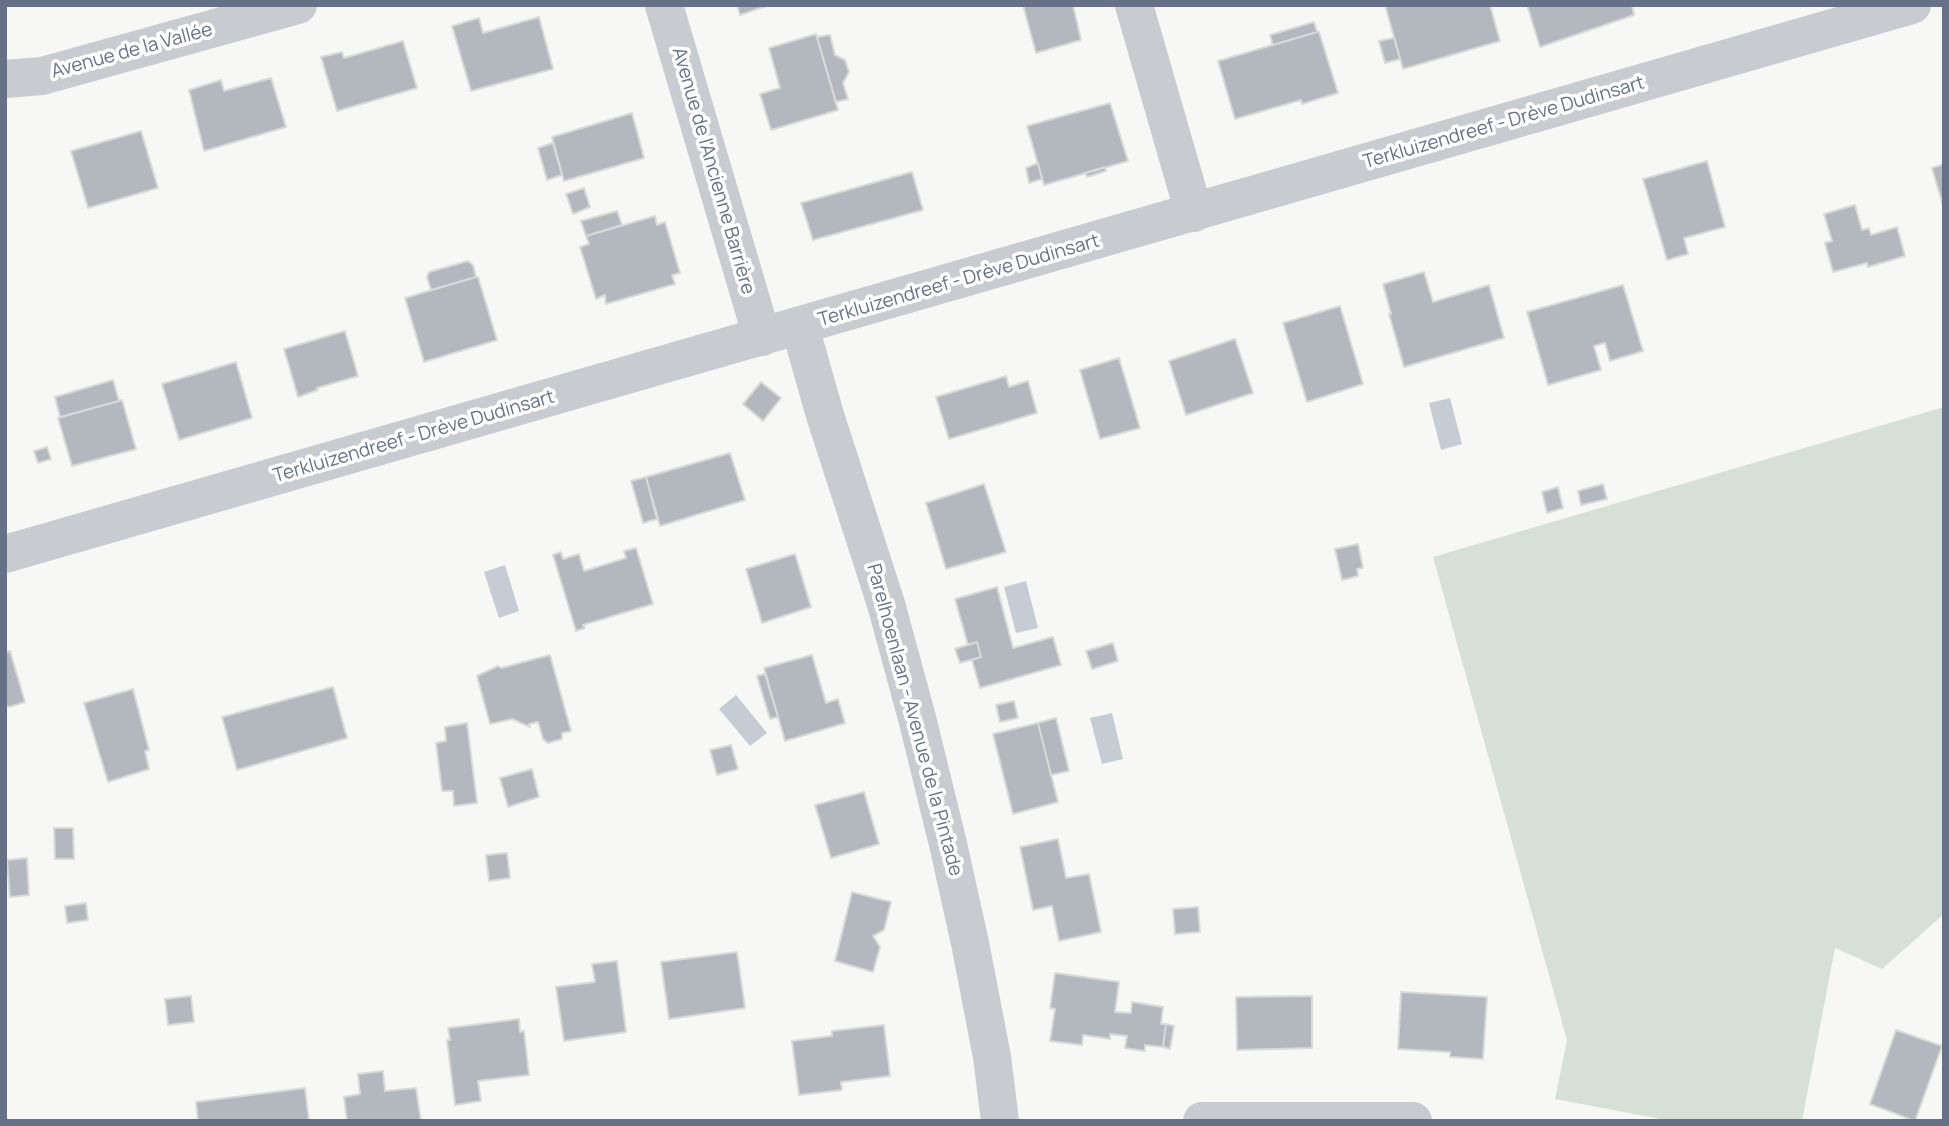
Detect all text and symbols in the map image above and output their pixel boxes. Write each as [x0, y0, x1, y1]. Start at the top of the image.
street label: Avenue de la Vallée [49, 18, 215, 84]
street label: Avenue de l'Ancienne Barrière [667, 45, 759, 297]
street label: Terkluizendreef - Drève Dudinsart [1361, 72, 1647, 174]
street label: Terkluizendreef - Drève Dudinsart [816, 230, 1102, 332]
street label: Terkluizendreef - Drève Dudinsart [271, 386, 557, 488]
street label: Parelhoenlaan - Avenue de la Pintade [861, 561, 967, 879]

